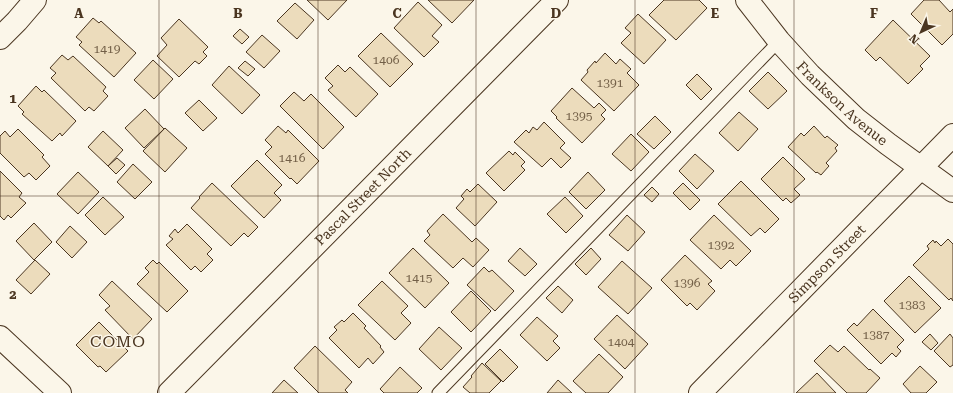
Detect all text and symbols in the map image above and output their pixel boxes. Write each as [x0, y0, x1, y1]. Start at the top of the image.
text: A [74, 6, 84, 21]
text: B [233, 6, 243, 21]
text: C [392, 6, 402, 21]
text: D [551, 6, 561, 21]
text: E [711, 6, 719, 21]
text: F [870, 6, 878, 21]
north arrow [901, 12, 941, 52]
text: N [906, 31, 922, 46]
house number: 1419 [94, 42, 121, 56]
house number: 1406 [373, 53, 400, 67]
street label: Frankson Avenue [794, 58, 891, 149]
house number: 1391 [597, 76, 624, 90]
text: 1 [9, 91, 17, 106]
house number: 1395 [566, 109, 593, 123]
street label: Pascal Street North [312, 145, 414, 248]
house number: 1416 [279, 151, 306, 165]
street label: Simpson Street [785, 221, 869, 306]
house number: 1392 [708, 238, 735, 252]
house number: 1415 [406, 271, 433, 285]
house number: 1396 [674, 276, 701, 290]
text: 2 [9, 287, 17, 302]
house number: 1383 [899, 298, 926, 312]
house number: 1387 [863, 328, 890, 342]
district label: COMO [90, 332, 146, 351]
house number: 1404 [608, 335, 635, 349]

